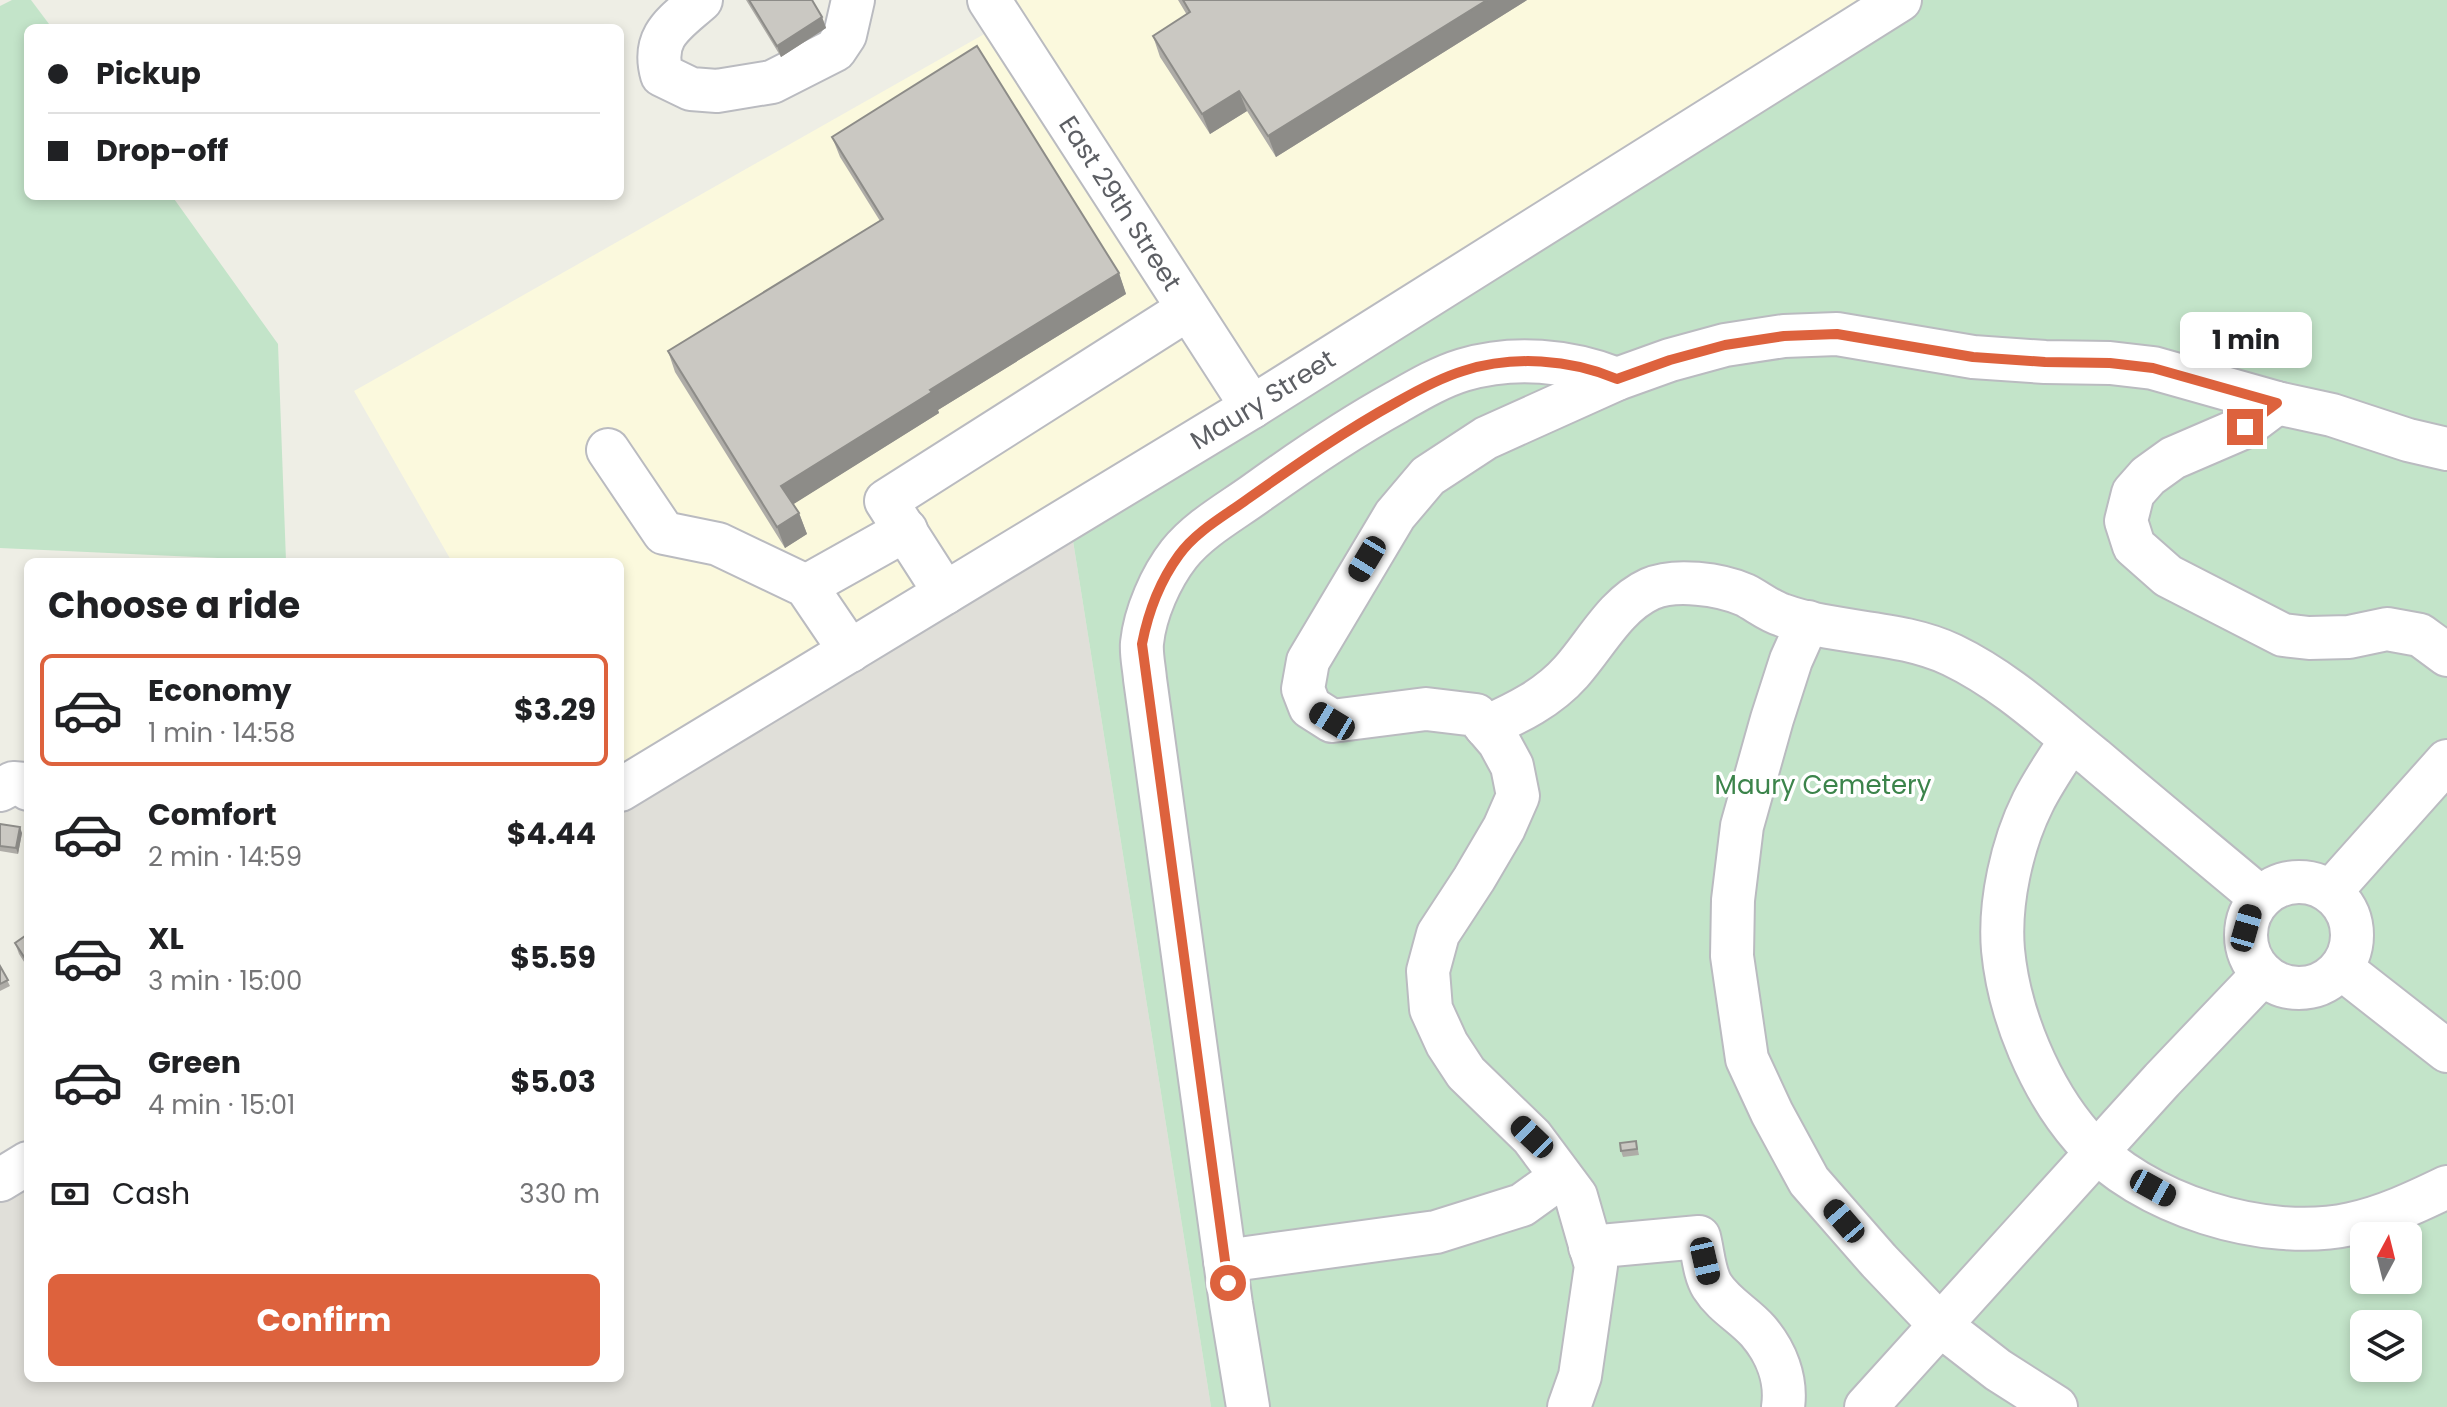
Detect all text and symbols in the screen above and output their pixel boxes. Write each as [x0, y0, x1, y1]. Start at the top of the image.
text: Pickup [96, 52, 201, 95]
street label: East 29th Street [1051, 109, 1190, 298]
text: Drop-off [96, 129, 228, 172]
callout: 1 min [2179, 311, 2311, 367]
text: 1 min [2212, 322, 2280, 358]
street label: Maury Street [1184, 341, 1342, 458]
route end [2227, 409, 2263, 445]
car [1344, 532, 1390, 586]
text: Choose a ride [48, 580, 300, 631]
text: Economy [148, 669, 292, 712]
icon: car [52, 674, 124, 746]
text: $3.29 [514, 688, 596, 731]
car [1305, 698, 1359, 744]
text: 1 min · 14:58 [148, 715, 295, 751]
park label: Maury Cemetery [1715, 767, 1932, 803]
text: Comfort [148, 793, 277, 836]
icon: car [52, 798, 124, 870]
text: $4.44 [507, 812, 596, 855]
text: 2 min · 14:59 [148, 839, 302, 875]
car [2228, 902, 2264, 954]
text: XL [148, 917, 184, 960]
icon: car [52, 922, 124, 994]
text: $5.59 [510, 936, 596, 979]
text: 3 min · 15:00 [148, 963, 302, 999]
text: Green [148, 1041, 241, 1084]
icon: car [52, 1046, 124, 1118]
text: $5.03 [511, 1060, 596, 1103]
text: 4 min · 15:01 [148, 1087, 295, 1123]
car [1506, 1112, 1558, 1162]
car [2126, 1166, 2180, 1210]
icon: cash [48, 1172, 92, 1216]
text: Cash [112, 1172, 190, 1215]
text: 330 m [519, 1176, 600, 1212]
car [1819, 1195, 1869, 1247]
north arrow [2350, 1222, 2422, 1294]
map controls [2350, 1222, 2422, 1382]
car [1688, 1235, 1722, 1287]
route start [1210, 1265, 1246, 1301]
button: Confirm [48, 1274, 600, 1366]
button: layers [2350, 1310, 2422, 1382]

